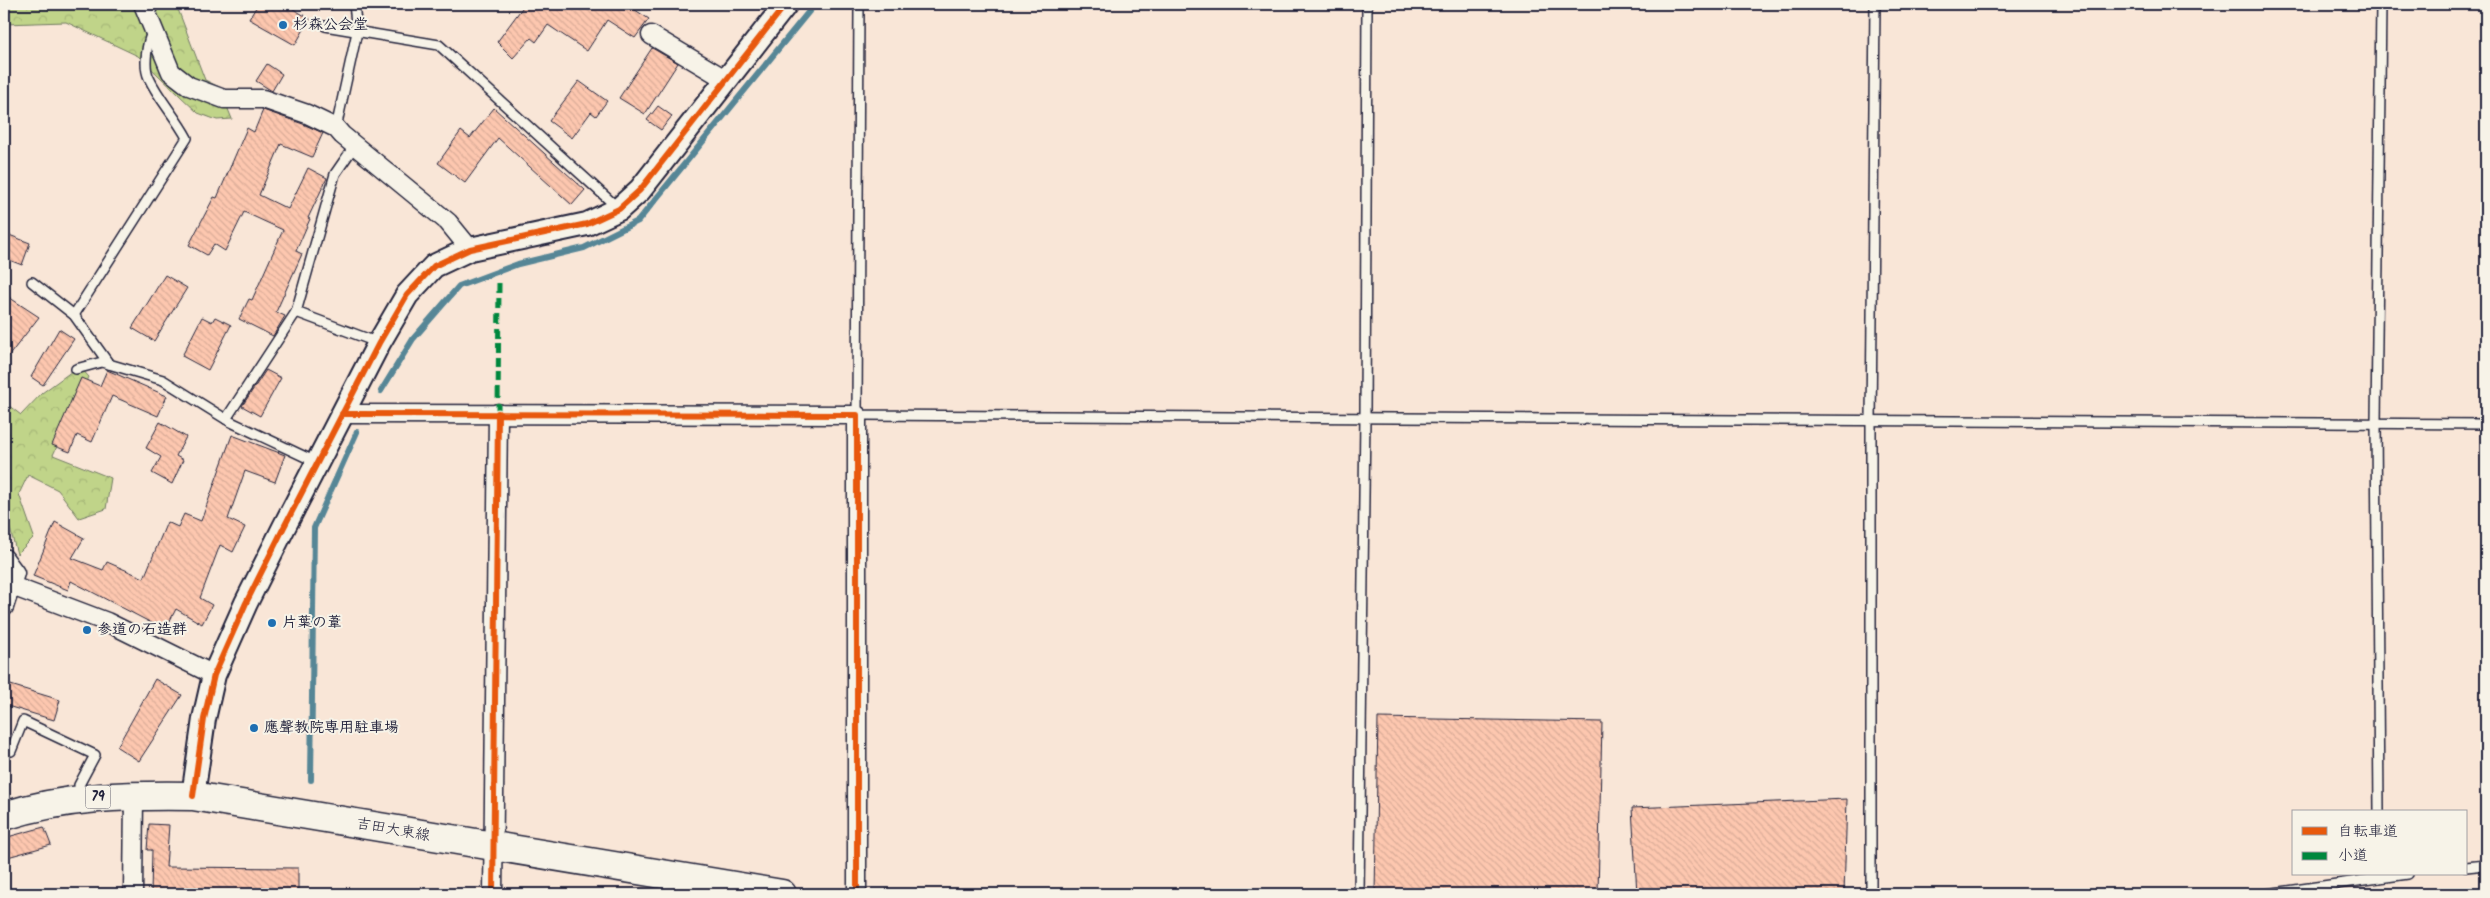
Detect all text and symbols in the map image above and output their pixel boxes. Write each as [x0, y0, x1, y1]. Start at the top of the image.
place label: 杉森公会堂 [293, 13, 368, 37]
marker: 杉森公会堂 [277, 19, 289, 31]
place label: 片葉の葦 [282, 611, 342, 635]
marker: 片葉の葦 [266, 617, 278, 629]
place label: 参道の石造群 [97, 618, 187, 642]
marker: 参道の石造群 [81, 624, 93, 636]
place label: 應聲教院専用駐車場 [264, 716, 399, 740]
marker: 應聲教院専用駐車場 [248, 722, 260, 734]
road number: 79 [86, 786, 110, 809]
legend [2292, 810, 2468, 876]
street label: 吉田大東線 [354, 812, 432, 848]
text: 自転車道 [2338, 820, 2398, 844]
text: 小道 [2338, 844, 2368, 868]

